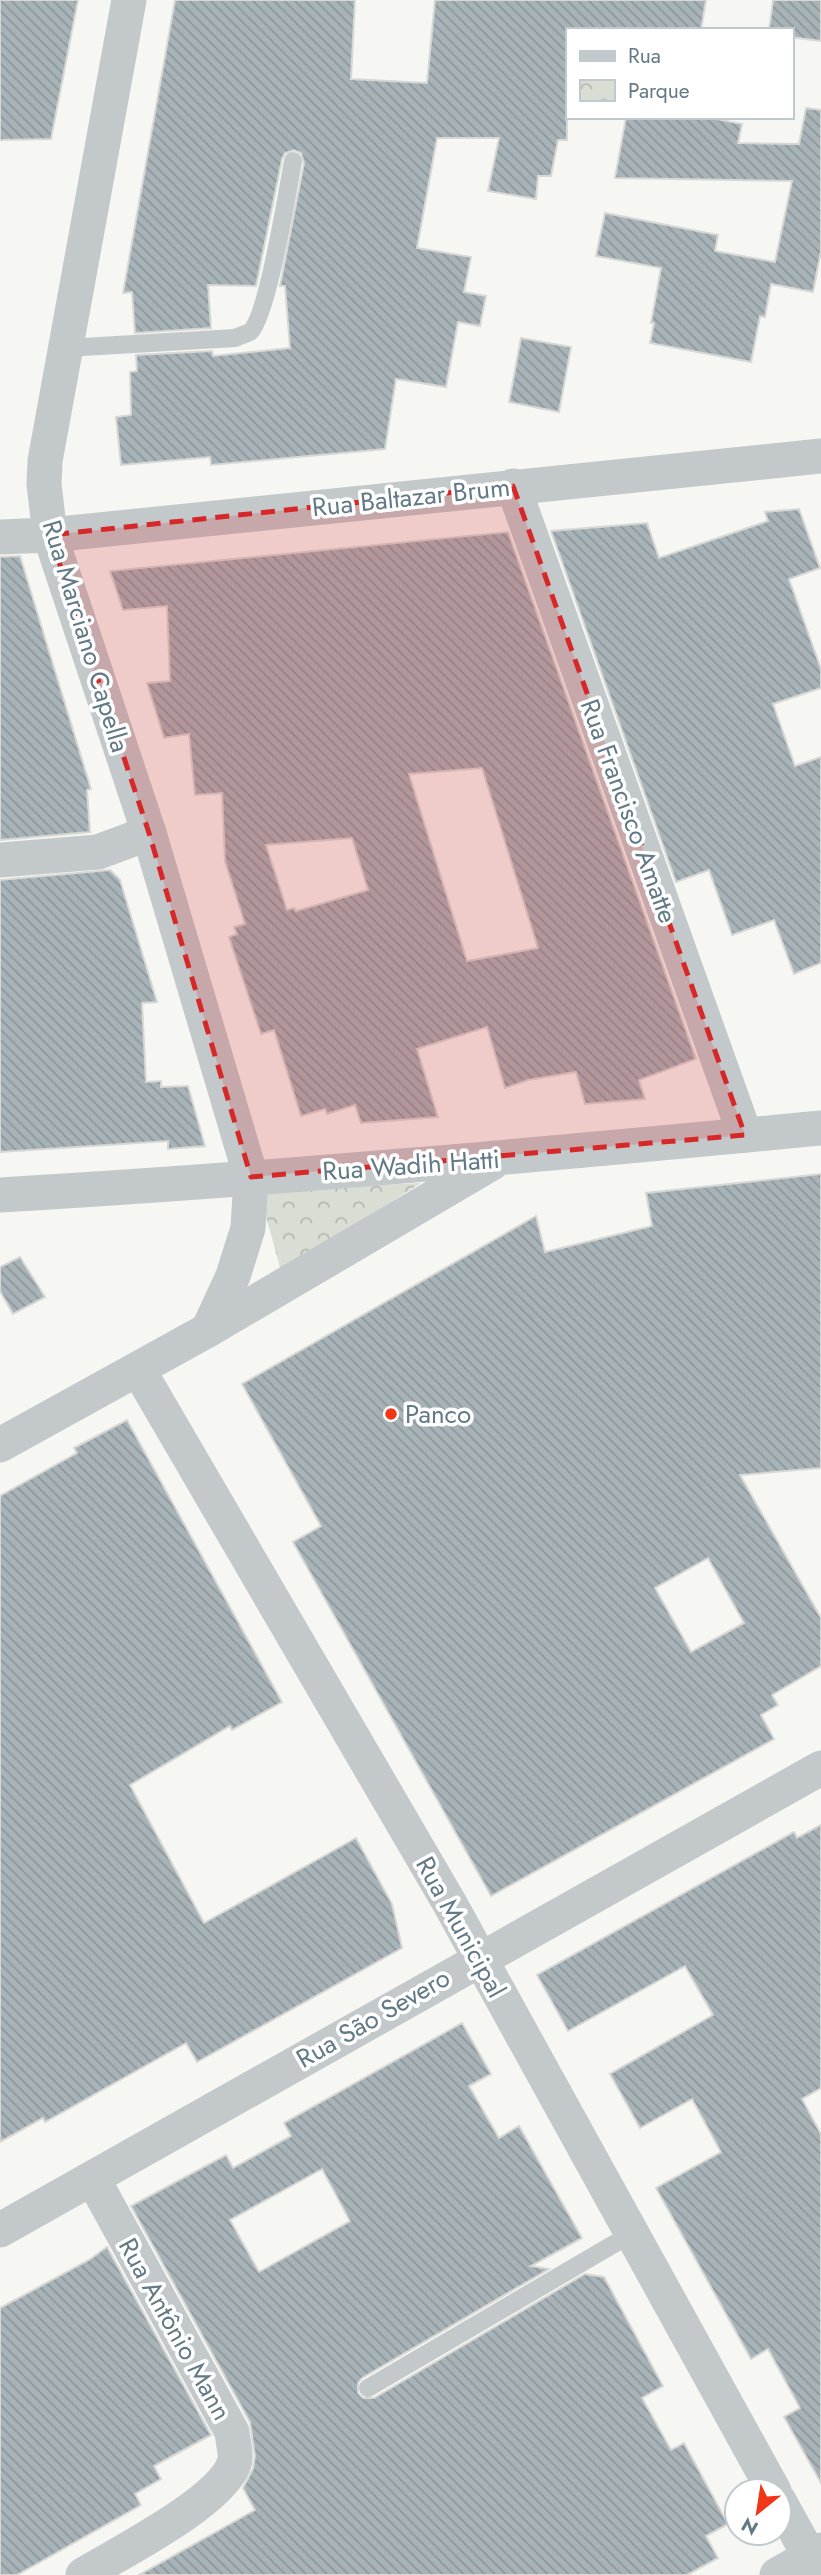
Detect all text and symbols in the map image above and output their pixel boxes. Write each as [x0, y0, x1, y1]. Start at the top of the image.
legend [566, 28, 793, 119]
text: Rua [628, 41, 661, 71]
text: Parque [628, 76, 690, 106]
street label: Rua Baltazar Brum [310, 468, 512, 526]
street label: Rua Marciano Capella [33, 515, 139, 757]
street label: Rua Francisco Amatte [571, 694, 687, 928]
street label: Rua Wadih Hatti [321, 1140, 501, 1190]
place label: Panco [405, 1395, 471, 1433]
marker: Panco [383, 1406, 399, 1422]
street label: Rua Municipal [407, 1850, 515, 2004]
street label: Rua São Severo [289, 1959, 457, 2077]
street label: Rua Antônio Mann [109, 2231, 241, 2427]
north arrow [723, 2477, 793, 2547]
text: N [736, 2511, 763, 2542]

